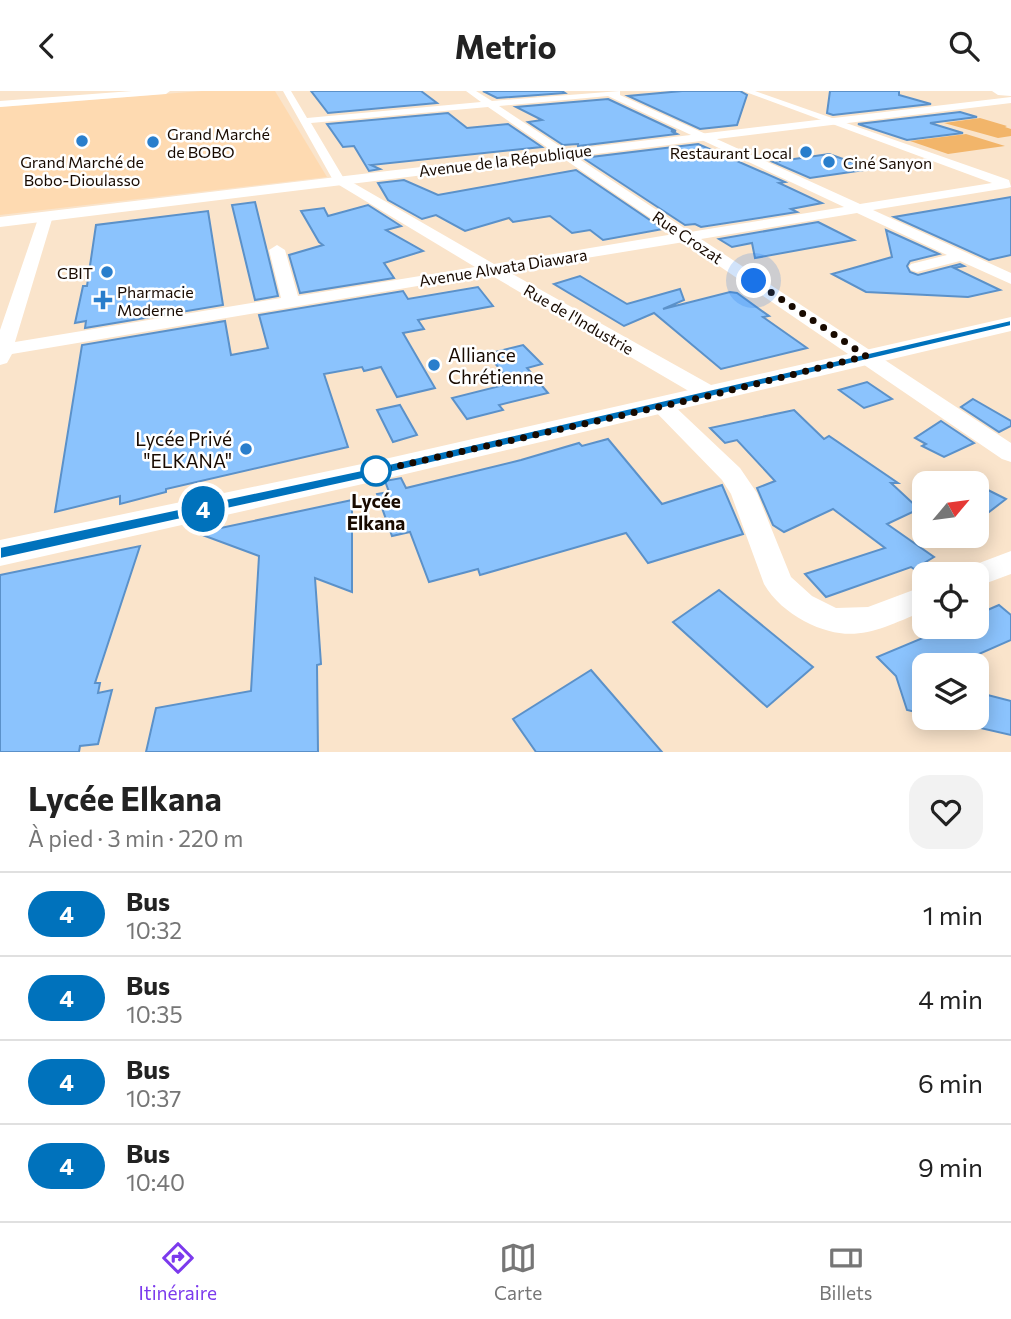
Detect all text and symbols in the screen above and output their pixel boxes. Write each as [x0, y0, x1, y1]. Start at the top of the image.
text: Metrio [454, 26, 557, 66]
icon: back [28, 27, 66, 65]
icon: search [945, 27, 983, 65]
place label: Grand Marché de BOBO [167, 124, 270, 161]
marker: Grand Marché de Bobo-Dioulasso [74, 133, 90, 149]
marker: Grand Marché de BOBO [145, 134, 161, 150]
street label: Avenue de la République [417, 140, 593, 180]
place label: Restaurant Local [670, 143, 792, 162]
marker: Restaurant Local [798, 144, 814, 160]
place label: Grand Marché de Bobo-Dioulasso [20, 152, 144, 189]
place label: Ciné Sanyon [843, 153, 932, 172]
marker: Ciné Sanyon [821, 154, 837, 170]
street label: Rue Crozat [649, 207, 727, 268]
street label: Avenue Alwata Diawara [417, 244, 589, 290]
place label: CBIT [57, 263, 93, 282]
your location [736, 263, 771, 298]
marker: CBIT [99, 264, 115, 280]
street label: Rue de l'Industrie [521, 280, 637, 358]
place label: Pharmacie Moderne [117, 282, 194, 319]
marker: Pharmacie Moderne [95, 292, 111, 308]
place label: Alliance Chrétienne [448, 343, 544, 388]
marker: Alliance Chrétienne [426, 357, 442, 373]
place label: Lycée Privé "ELKANA" [135, 427, 232, 472]
marker: Lycée Privé "ELKANA" [238, 441, 254, 457]
marker: Lycée Elkana [361, 456, 391, 486]
north arrow [912, 471, 989, 548]
map controls [912, 471, 989, 730]
line badge: 4 [180, 486, 226, 532]
place label: Lycée Elkana [347, 489, 405, 534]
text: 4 [196, 494, 210, 523]
button: locate [912, 562, 989, 639]
button: layers [912, 653, 989, 730]
button: heart [909, 775, 983, 849]
text: Lycée Elkana [28, 777, 222, 818]
text: À pied · 3 min · 220 m [28, 824, 243, 852]
text: Bus [126, 885, 170, 916]
text: 4 [59, 899, 74, 928]
text: 1 min [923, 899, 983, 930]
text: 10:32 [126, 916, 182, 944]
text: Bus [126, 969, 170, 1000]
text: 4 [59, 983, 74, 1012]
text: 4 min [918, 983, 983, 1014]
text: 10:35 [126, 1000, 183, 1028]
text: Bus [126, 1053, 170, 1084]
text: 4 [59, 1067, 74, 1096]
text: 6 min [918, 1067, 983, 1098]
text: 10:37 [126, 1084, 181, 1112]
text: Bus [126, 1137, 170, 1168]
text: 4 [59, 1151, 74, 1180]
text: 9 min [918, 1151, 983, 1182]
text: 10:40 [126, 1168, 185, 1196]
tab: Itinéraire [139, 1239, 217, 1304]
tab: Carte [494, 1239, 542, 1304]
tab: Billets [819, 1239, 872, 1304]

